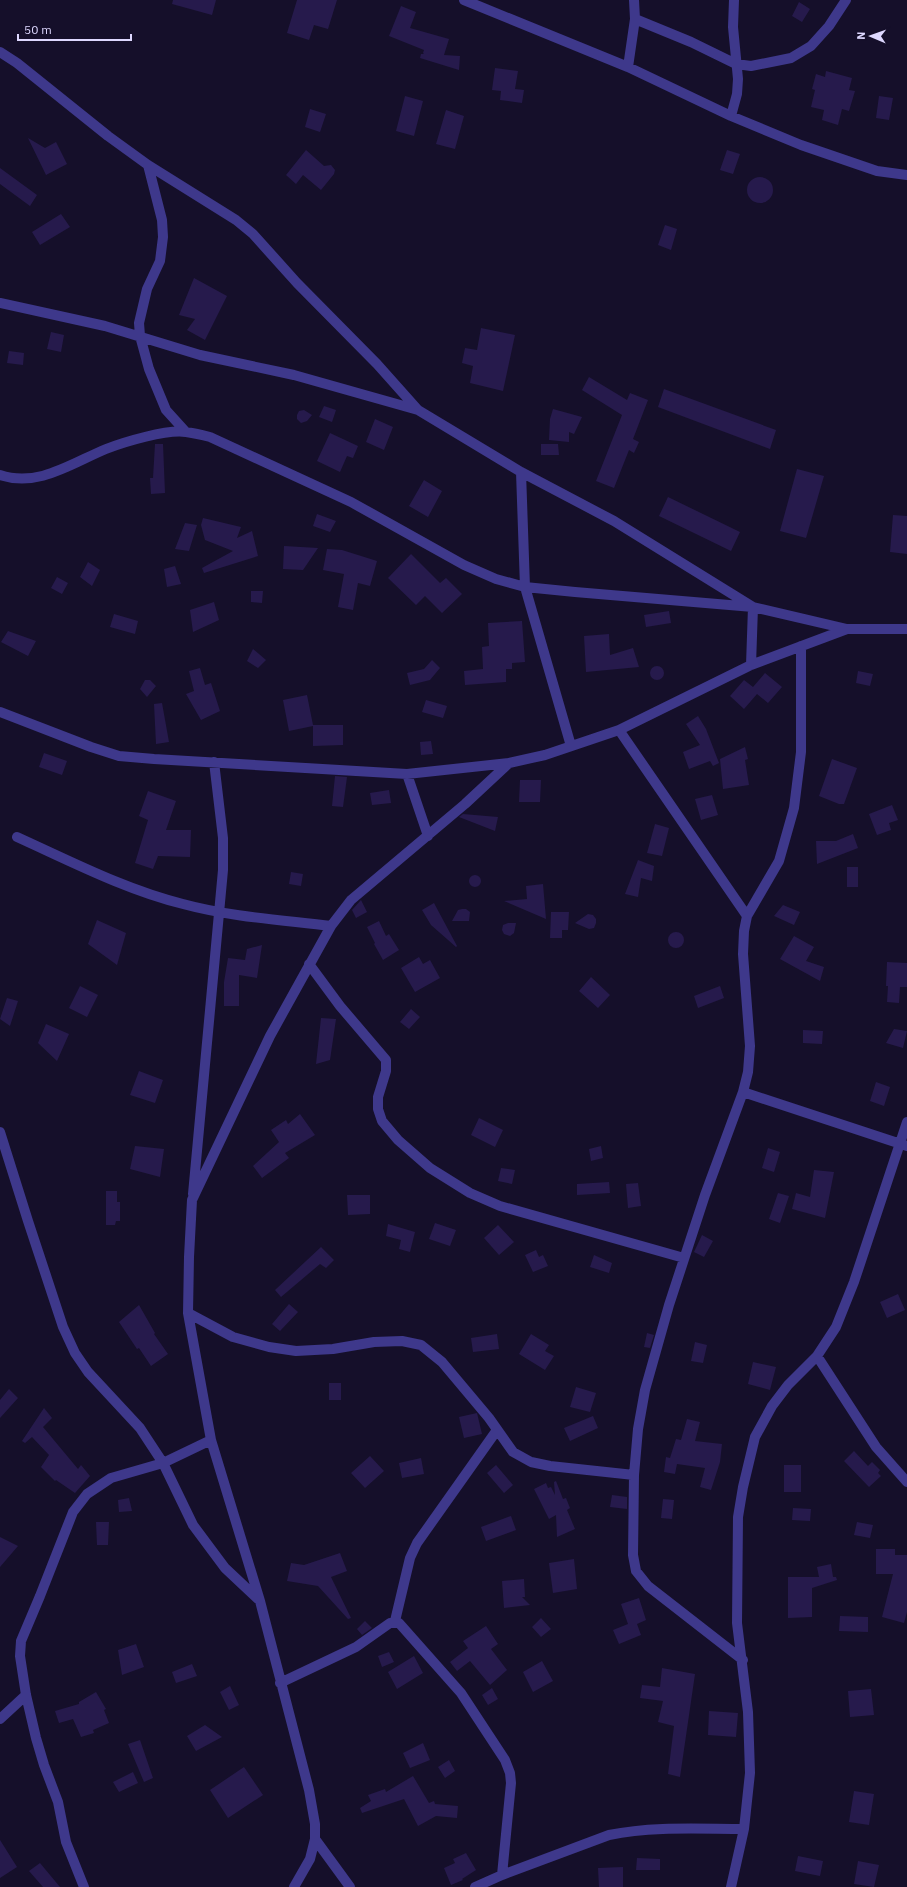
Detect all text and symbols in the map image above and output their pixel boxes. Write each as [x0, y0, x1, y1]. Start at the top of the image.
scale bar [18, 16, 131, 42]
north arrow [851, 16, 891, 56]
text: 50 m [24, 22, 52, 37]
text: N [854, 31, 868, 40]

